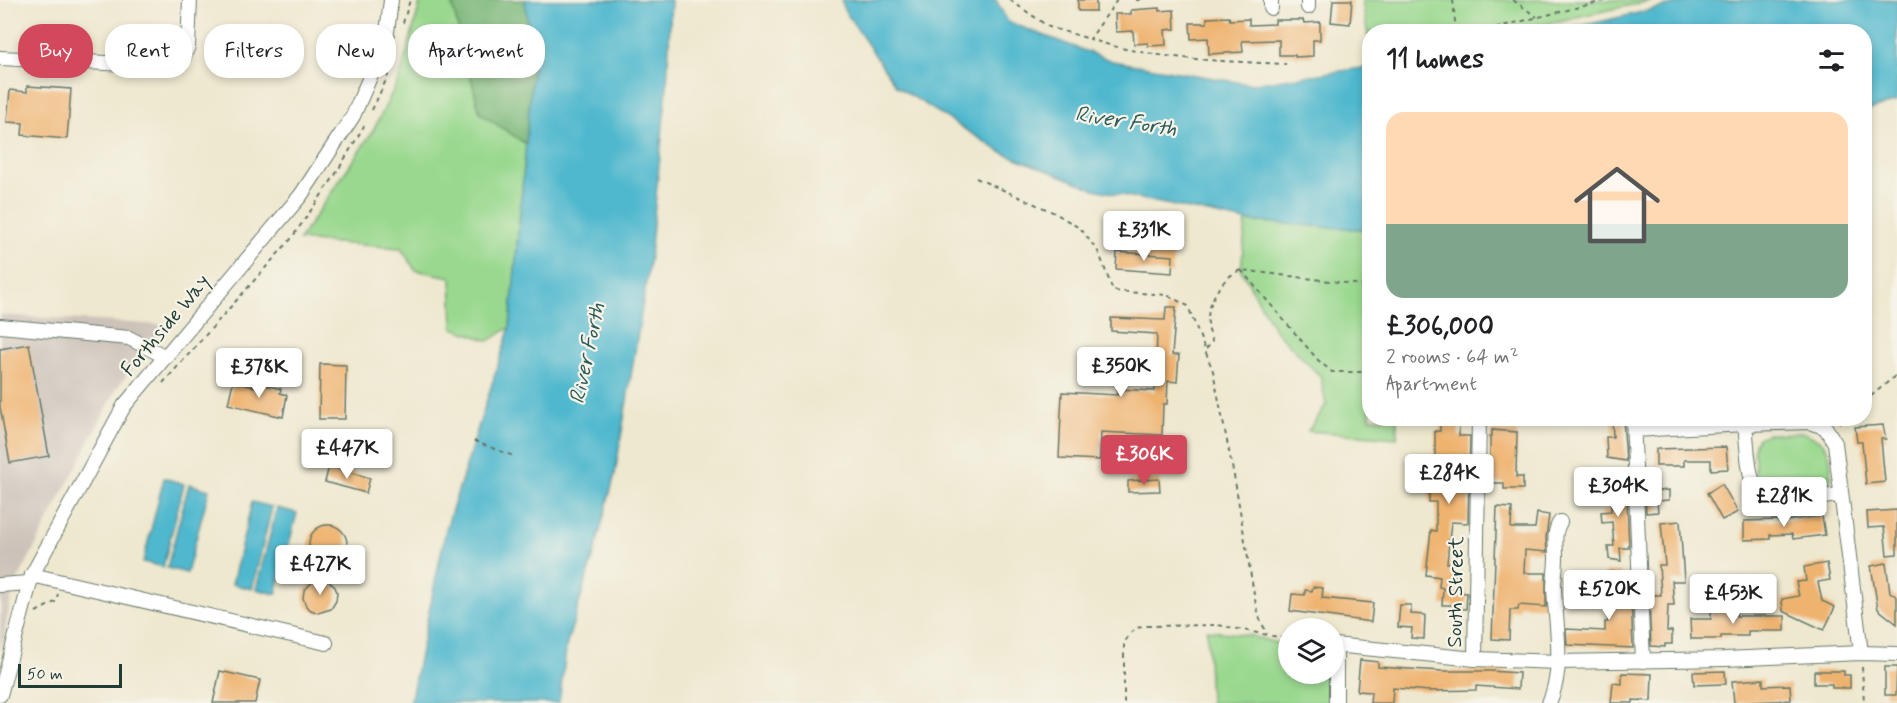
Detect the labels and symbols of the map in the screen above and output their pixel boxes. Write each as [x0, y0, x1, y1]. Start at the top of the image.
water label: River Forth [1073, 100, 1179, 144]
pin: £331K [1102, 211, 1186, 262]
street label: Forthside Way [115, 269, 217, 383]
water label: River Forth [564, 300, 612, 406]
pin: £350K [1079, 347, 1163, 398]
pin: £378K [217, 348, 301, 399]
pin: £447K [305, 429, 389, 480]
pin: £306K [1102, 435, 1186, 486]
pin: £284K [1407, 454, 1491, 505]
pin: £304K [1576, 467, 1660, 518]
pin: £281K [1742, 477, 1826, 528]
street label: South Street [1441, 535, 1471, 648]
pin: £427K [278, 545, 362, 596]
pin: £520K [1567, 570, 1651, 621]
pin: £453K [1691, 574, 1775, 625]
scale bar [18, 661, 122, 688]

